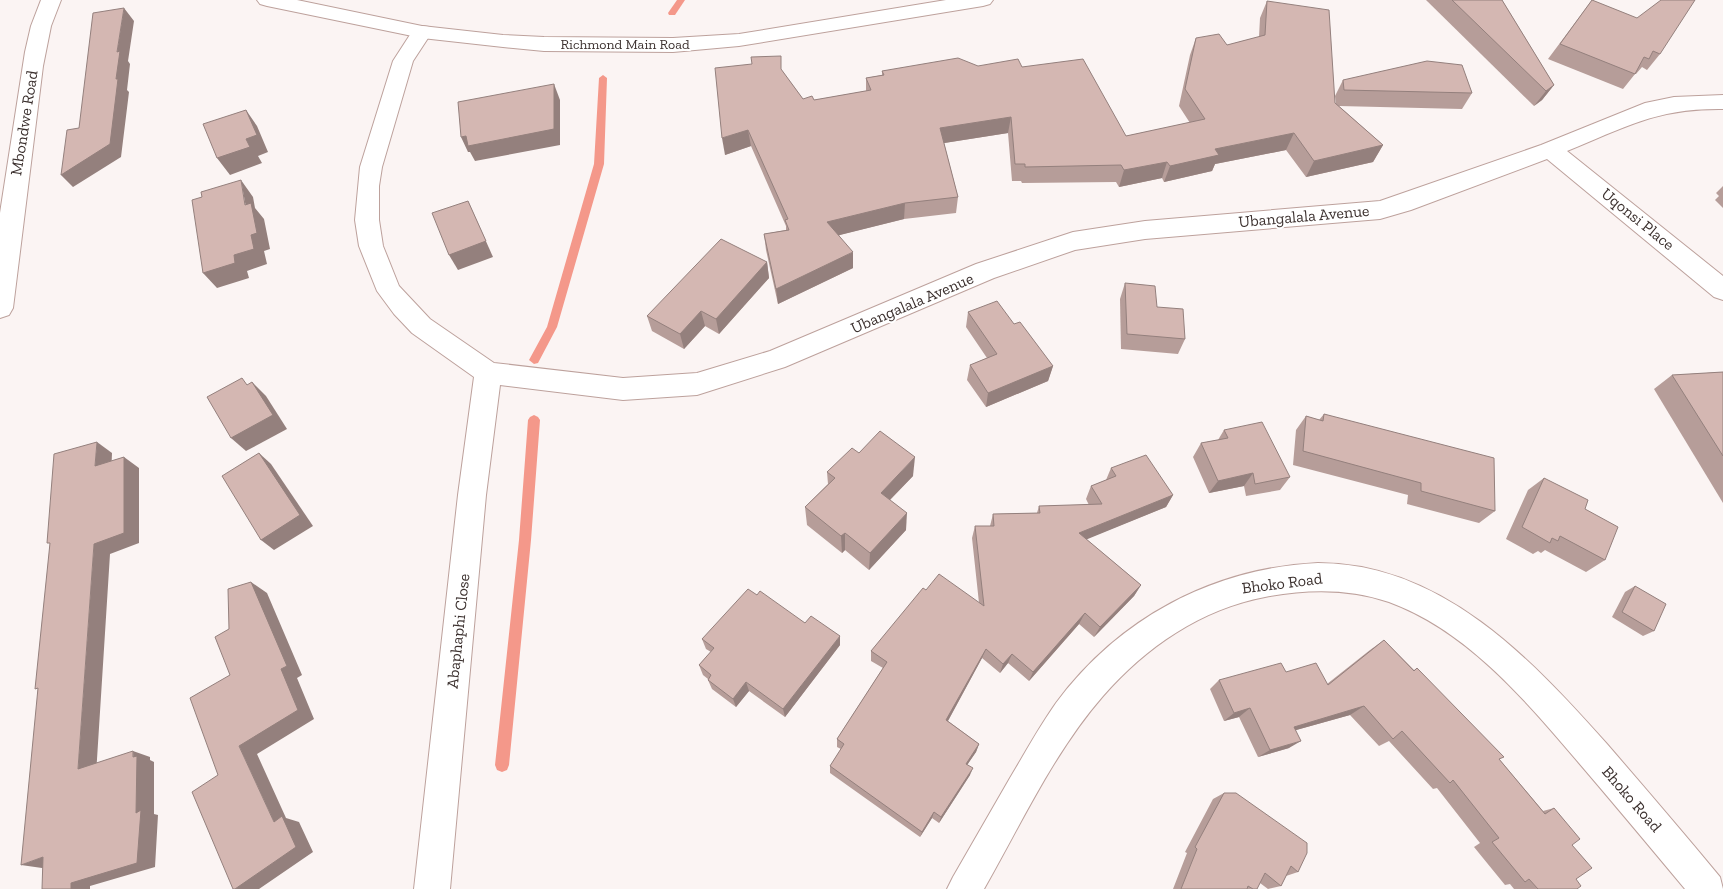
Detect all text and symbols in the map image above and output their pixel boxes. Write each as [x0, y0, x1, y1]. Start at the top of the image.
street label: Richmond Main Road [560, 36, 690, 53]
street label: Mbondwe Road [6, 69, 42, 177]
street label: Uqonsi Place [1598, 184, 1678, 254]
street label: Ubangalala Avenue [1238, 201, 1370, 231]
street label: Ubangalala Avenue [848, 269, 976, 337]
street label: Bhoko Road [1241, 569, 1324, 597]
street label: Abaphaphi Close [443, 573, 473, 689]
street label: Bhoko Road [1598, 762, 1666, 836]

